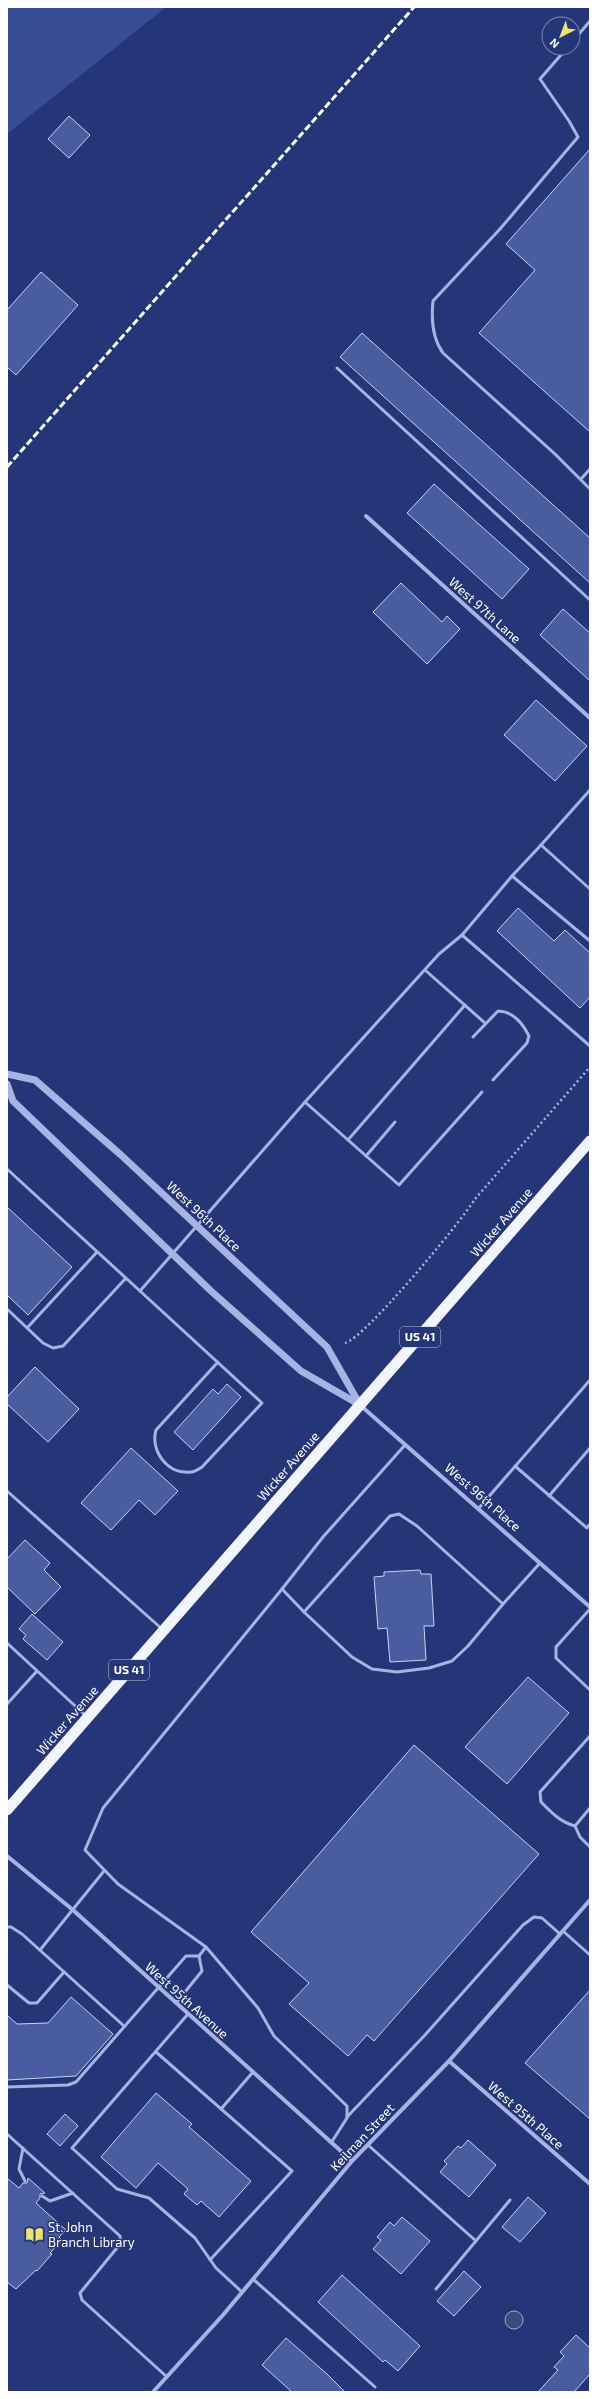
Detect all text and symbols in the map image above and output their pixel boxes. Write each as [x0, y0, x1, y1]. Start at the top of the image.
north arrow [541, 16, 581, 56]
text: N [547, 36, 561, 51]
street label: West 97th Lane [446, 573, 524, 647]
street label: West 96th Place [164, 1178, 244, 1254]
street label: Wicker Avenue [467, 1184, 535, 1260]
road number: US 41 [400, 1327, 440, 1347]
street label: Wicker Avenue [254, 1428, 322, 1504]
street label: West 96th Place [442, 1460, 524, 1534]
road number: US 41 [109, 1660, 149, 1680]
street label: Wicker Avenue [33, 1682, 101, 1758]
street label: West 95th Avenue [142, 1958, 232, 2042]
street label: West 95th Place [485, 2078, 567, 2152]
street label: Keilman Street [327, 2100, 397, 2174]
place label: St. John Branch Library [48, 2219, 135, 2250]
library icon: St. John Branch Library [25, 2224, 45, 2244]

